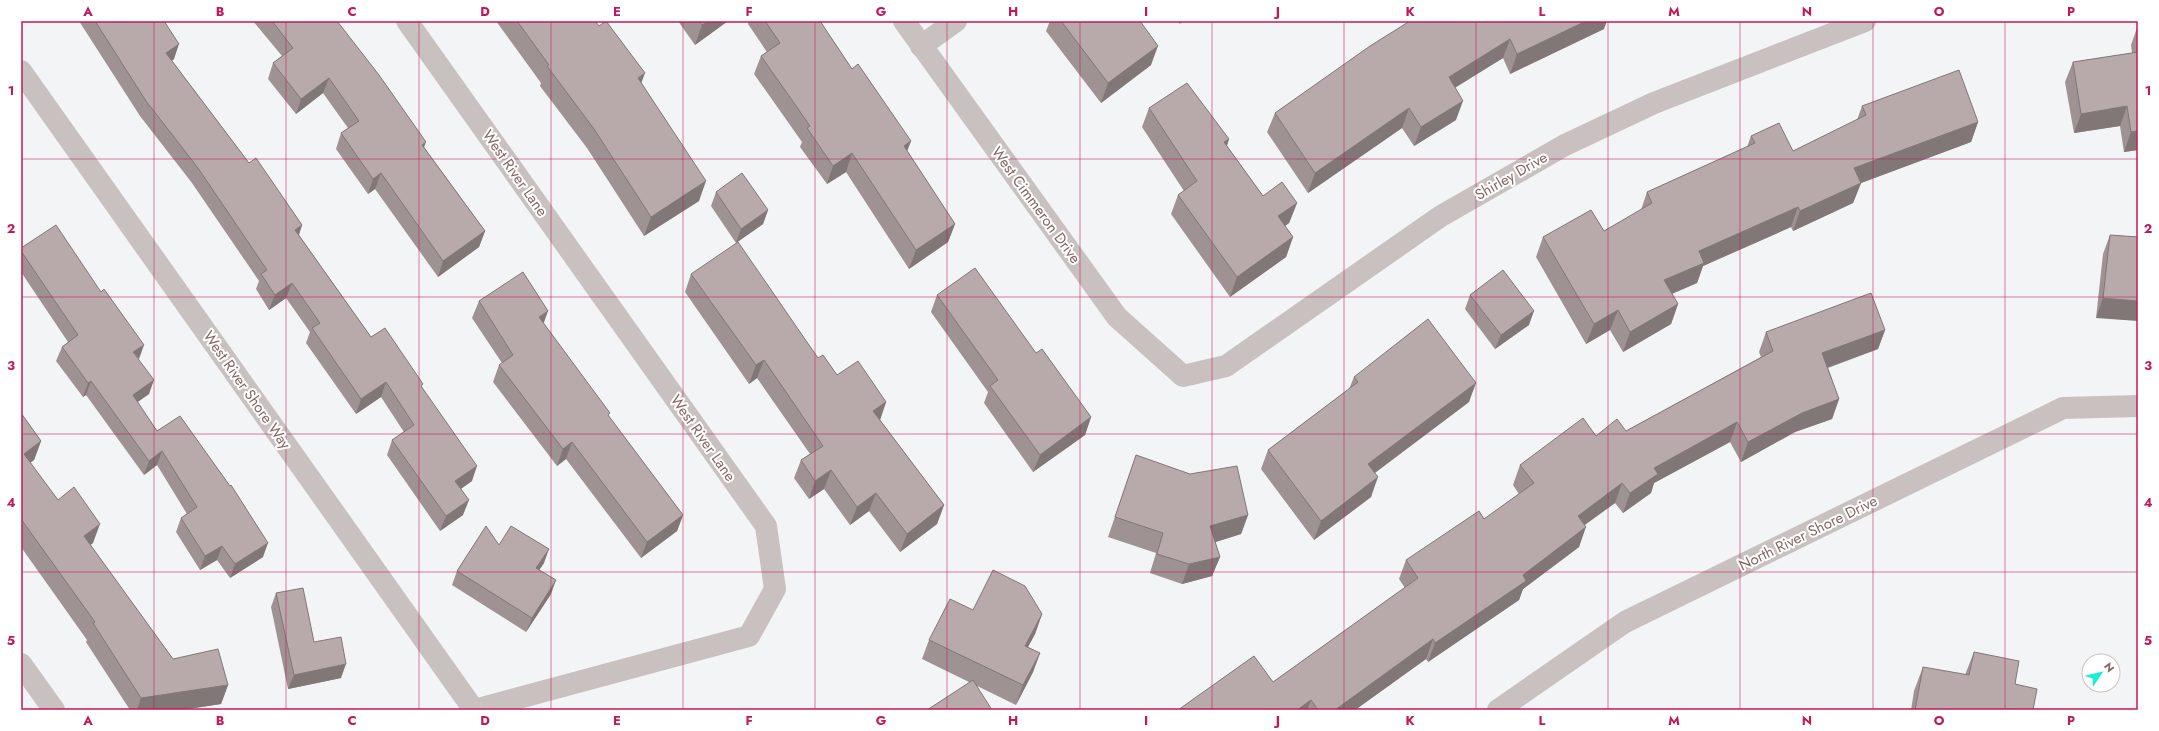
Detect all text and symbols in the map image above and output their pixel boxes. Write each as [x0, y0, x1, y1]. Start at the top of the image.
text: A [82, 2, 93, 21]
text: B [216, 2, 225, 21]
text: C [347, 2, 357, 21]
text: D [480, 2, 490, 21]
text: E [613, 2, 621, 21]
text: F [745, 2, 753, 21]
text: G [876, 2, 887, 21]
text: H [1008, 2, 1018, 21]
text: I [1144, 2, 1148, 21]
text: J [1273, 2, 1280, 21]
text: K [1405, 2, 1415, 21]
text: L [1539, 2, 1546, 21]
text: M [1668, 2, 1680, 21]
text: N [1802, 2, 1812, 21]
text: O [1934, 2, 1945, 21]
text: P [2067, 2, 2075, 21]
text: 1 [8, 81, 14, 100]
text: 1 [2145, 81, 2151, 100]
street label: West River Lane [477, 125, 553, 221]
street label: West Cimmeron Drive [986, 142, 1086, 268]
street label: Shirley Drive [1471, 146, 1552, 206]
text: 2 [7, 219, 15, 238]
text: 2 [2144, 219, 2152, 238]
street label: West River Shore Way [198, 326, 296, 454]
text: 3 [7, 356, 15, 375]
text: 3 [2144, 356, 2152, 375]
street label: West River Lane [665, 390, 741, 486]
street label: North River Shore Drive [1735, 490, 1881, 576]
text: 4 [6, 493, 16, 512]
text: 4 [2143, 493, 2153, 512]
text: 5 [7, 631, 15, 650]
text: 5 [2144, 631, 2152, 650]
north arrow [2081, 653, 2121, 693]
text: N [2100, 659, 2118, 675]
text: A [82, 711, 93, 730]
text: B [216, 711, 225, 730]
text: C [347, 711, 357, 730]
text: D [480, 711, 490, 730]
text: E [613, 711, 621, 730]
text: F [745, 711, 753, 730]
text: G [876, 711, 887, 730]
text: H [1008, 711, 1018, 730]
text: I [1144, 711, 1148, 730]
text: J [1273, 711, 1280, 730]
text: K [1405, 711, 1415, 730]
text: L [1539, 711, 1546, 730]
text: M [1668, 711, 1680, 730]
text: N [1802, 711, 1812, 730]
text: O [1934, 711, 1945, 730]
text: P [2067, 711, 2075, 730]

